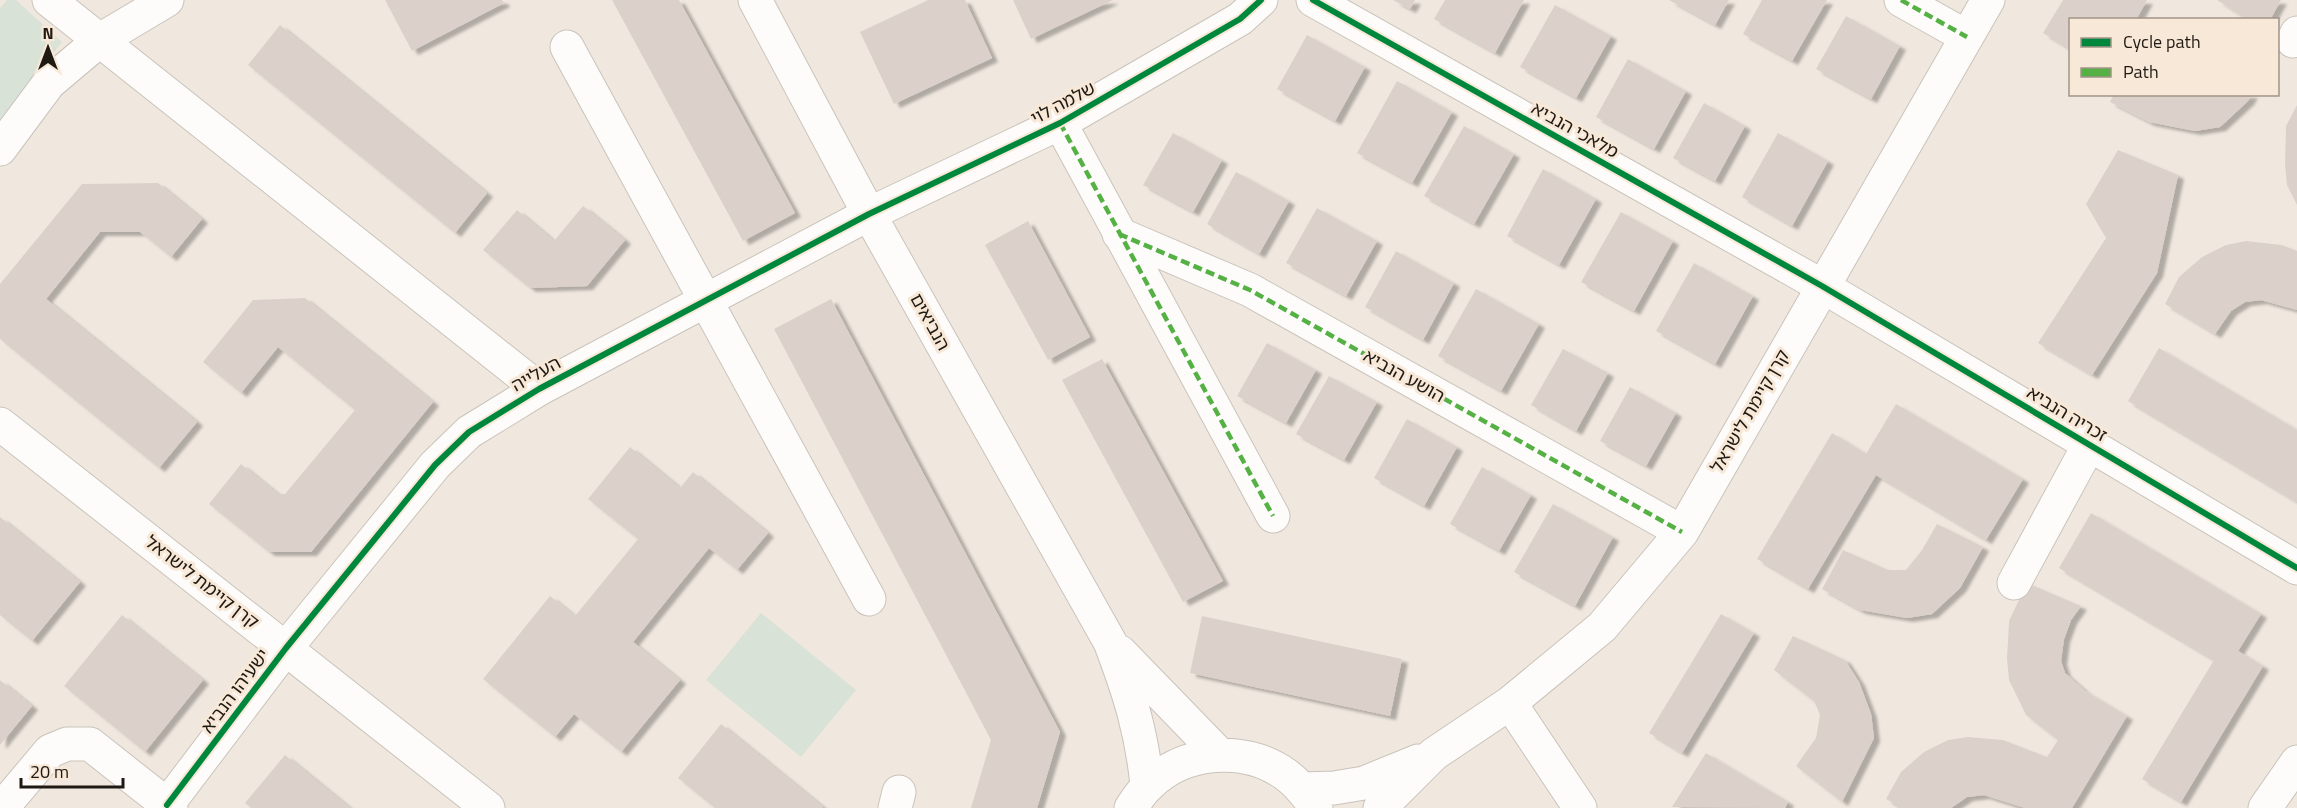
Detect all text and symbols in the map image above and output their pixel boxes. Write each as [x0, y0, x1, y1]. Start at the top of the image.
north arrow [18, 18, 78, 78]
legend [2069, 18, 2279, 96]
text: N [42, 21, 54, 45]
text: Cycle path [2123, 28, 2201, 55]
text: Path [2123, 58, 2159, 85]
street label: שלמה לוי [1026, 74, 1100, 131]
street label: מלאכי הנביא [1527, 94, 1624, 165]
street label: הנביאים [904, 288, 957, 355]
street label: הושע הנביא [1359, 342, 1450, 409]
street label: קרן קיימת לישראל [1703, 344, 1796, 477]
street label: העלייה [506, 349, 565, 398]
street label: זכריה הנביא [2022, 379, 2113, 448]
street label: קרן קיימת לישראל [140, 528, 265, 635]
street label: ישעיהו הנביא [194, 643, 275, 739]
scale bar [21, 751, 123, 789]
text: 20 m [30, 758, 69, 785]

